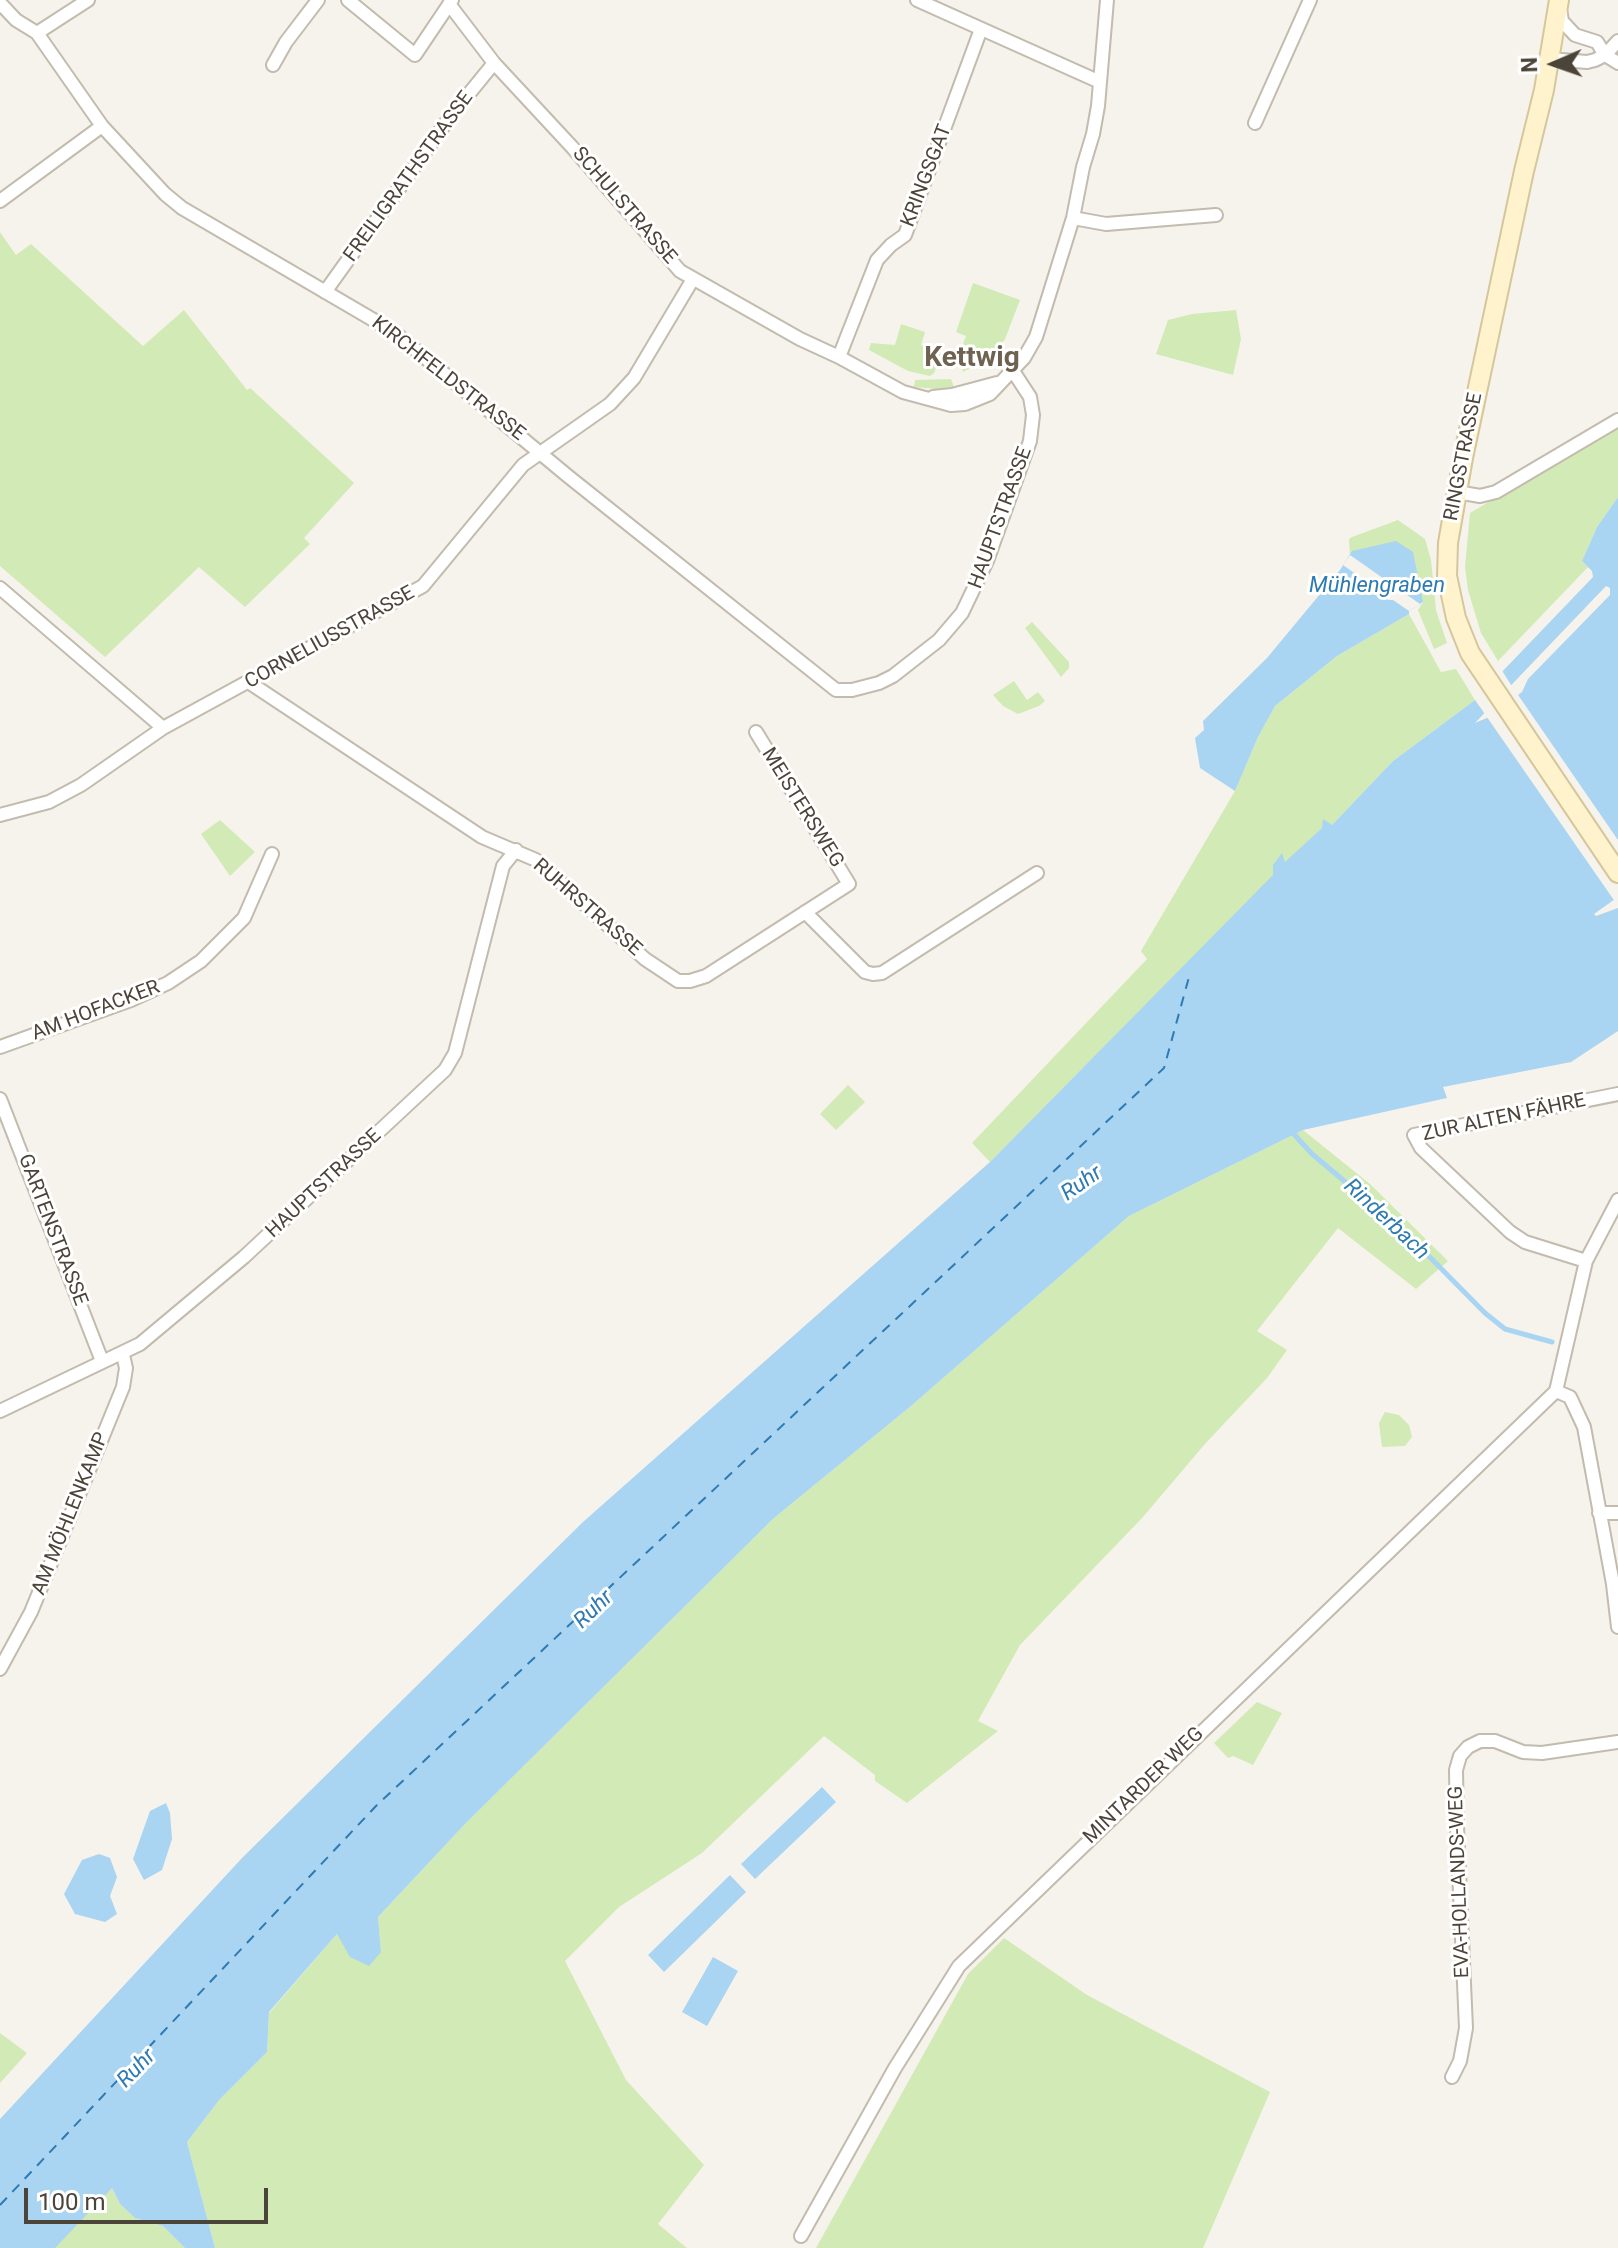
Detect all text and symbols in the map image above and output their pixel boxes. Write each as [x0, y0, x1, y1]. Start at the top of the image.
north arrow [1514, 24, 1594, 104]
text: N [1517, 57, 1542, 73]
street label: FREILIGRATHSTRASSE [339, 87, 479, 267]
street label: KRINGSGAT [897, 122, 957, 230]
street label: SCHULSTRASSE [567, 143, 681, 269]
street label: KIRCHFELDSTRASSE [366, 312, 530, 446]
district label: Kettwig [924, 342, 1020, 376]
street label: RINGSTRASSE [1440, 391, 1488, 523]
street label: HAUPTSTRASSE [964, 444, 1038, 592]
water label: Mühlengraben [1309, 573, 1445, 599]
street label: CORNELIUSSTRASSE [241, 581, 419, 695]
street label: MEISTERSWEG [756, 744, 848, 872]
street label: RUHRSTRASSE [528, 854, 646, 962]
street label: AM HOFACKER [29, 976, 163, 1046]
street label: ZUR ALTEN FÄHRE [1420, 1089, 1588, 1147]
street label: HAUPTSTRASSE [261, 1124, 387, 1244]
street label: GARTENSTRASSE [12, 1151, 92, 1309]
water label: Ruhr [1056, 1161, 1108, 1207]
water label: Rinderbach [1338, 1174, 1434, 1266]
street label: AM MÖHLENKAMP [27, 1429, 115, 1599]
water label: Ruhr [569, 1585, 619, 1635]
street label: MINTARDER WEG [1079, 1723, 1209, 1849]
street label: EVA-HOLLANDS-WEG [1445, 1786, 1475, 1978]
water label: Ruhr [112, 2044, 162, 2094]
scale bar [28, 2172, 272, 2222]
text: 100 m [38, 2188, 105, 2216]

